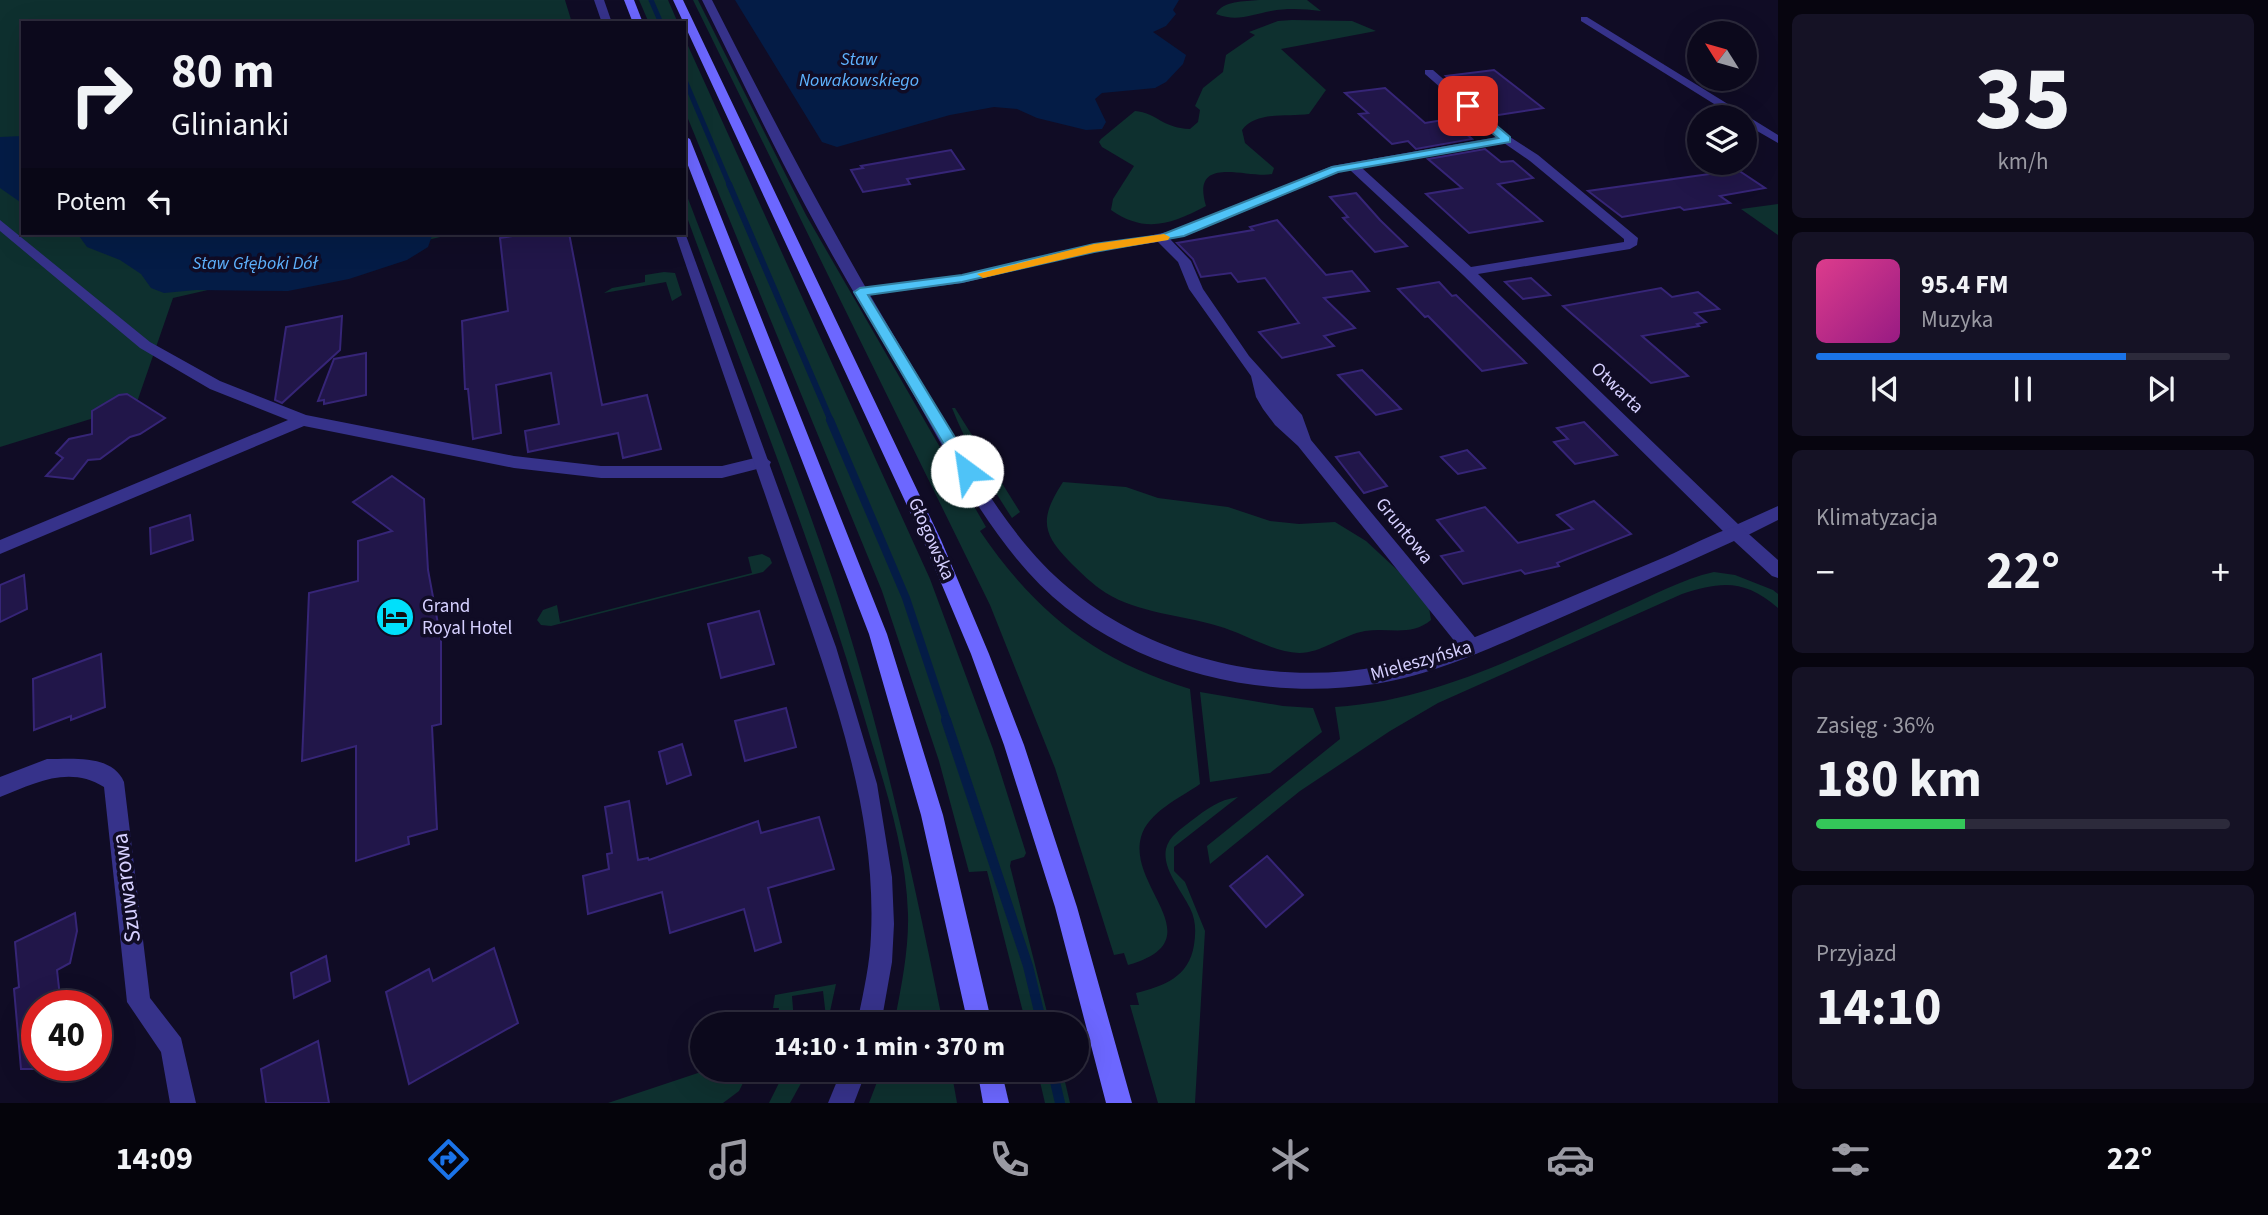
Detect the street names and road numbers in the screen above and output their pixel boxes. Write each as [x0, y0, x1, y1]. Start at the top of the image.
street label: Otwarta [1585, 356, 1649, 420]
street label: Gruntowa [1369, 492, 1439, 570]
street label: Głogowska [901, 493, 961, 585]
street label: Mieleszyńska [1367, 634, 1475, 688]
street label: Szuwarowa [103, 831, 149, 945]

